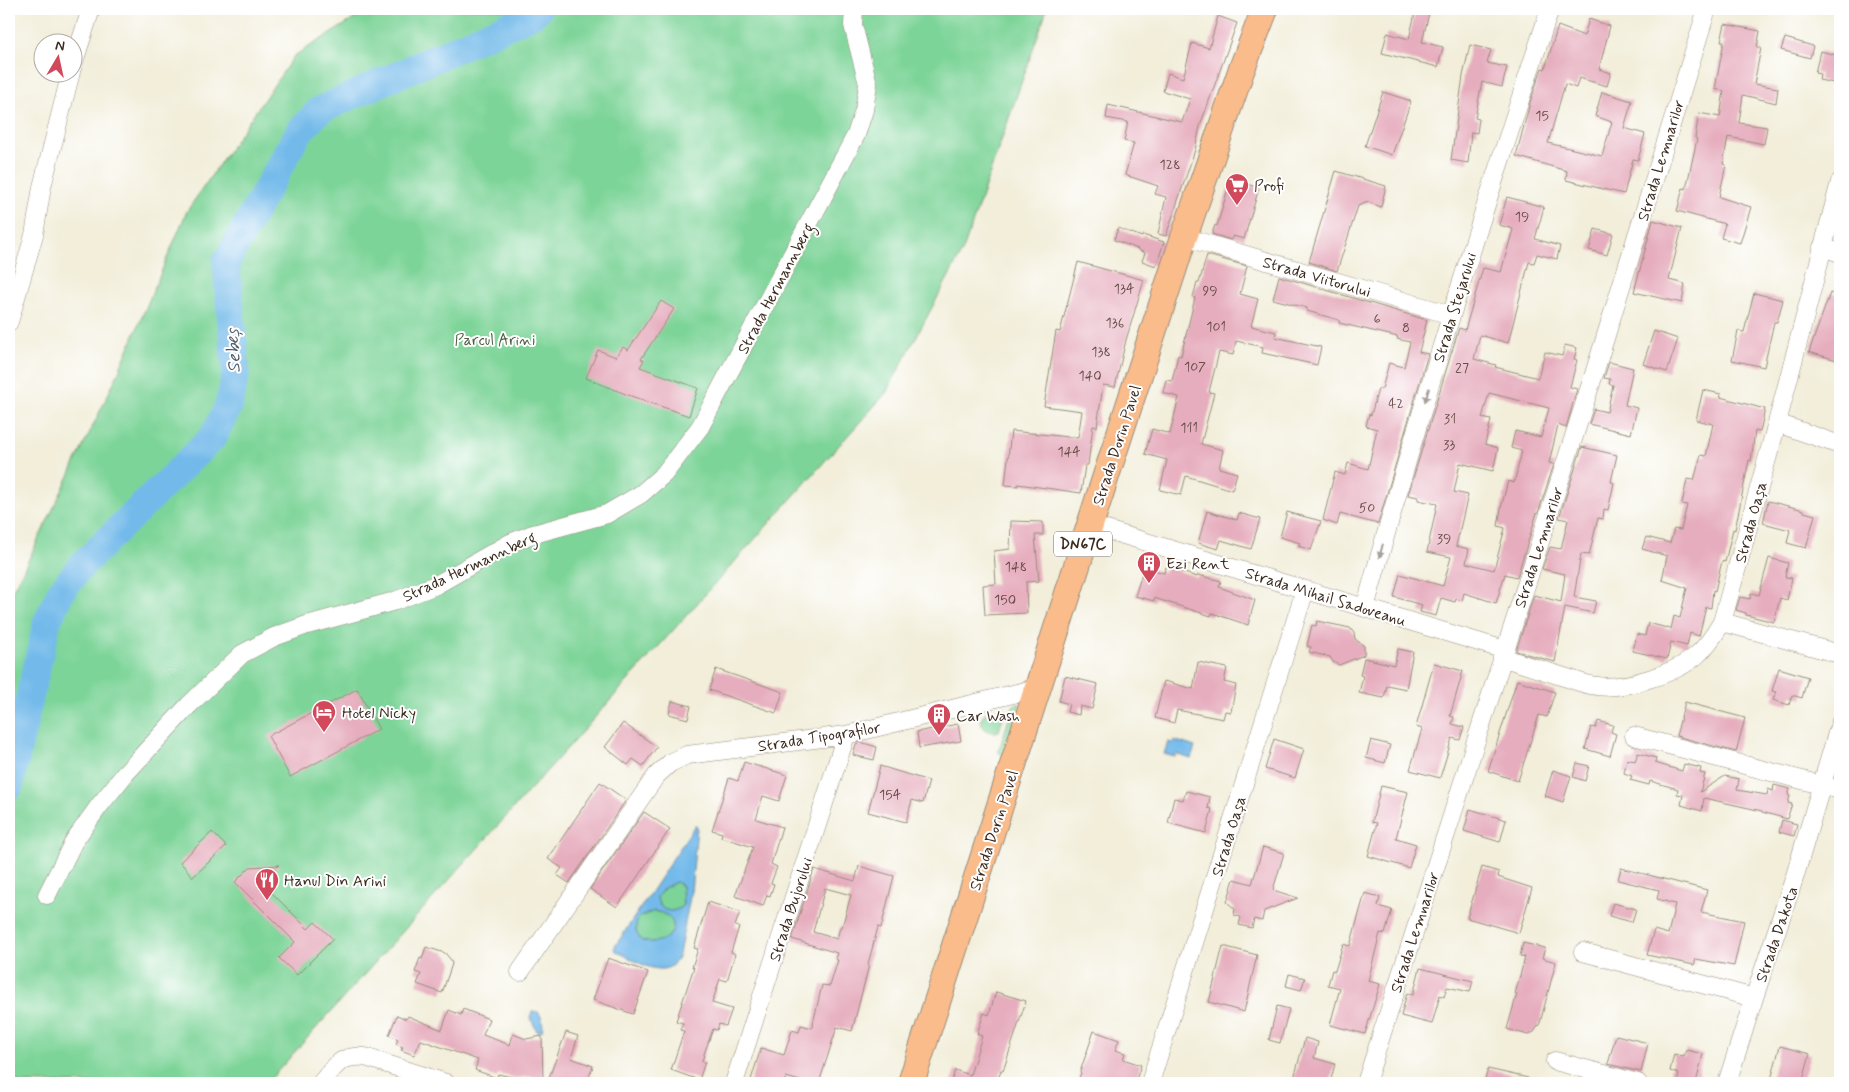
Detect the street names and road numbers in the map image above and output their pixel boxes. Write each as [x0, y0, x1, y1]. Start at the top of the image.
street label: Strada Lemnarilor [1633, 97, 1690, 224]
street label: Strada Hermannberg [733, 220, 821, 358]
street label: Strada Stejarului [1429, 249, 1482, 365]
street label: Strada Viitorului [1260, 252, 1373, 303]
street label: Strada Dorin Pavel [1088, 382, 1147, 508]
street label: Strada Oașa [1731, 479, 1772, 565]
street label: Strada Lemnarilor [1510, 484, 1569, 611]
street label: Strada Hermannberg [399, 527, 540, 608]
road number: DN67C [1054, 532, 1112, 556]
street label: Strada Mihail Sadoveanu [1243, 563, 1409, 632]
street label: Strada Tipografilor [756, 717, 882, 758]
street label: Strada Dorin Pavel [965, 767, 1024, 893]
street label: Strada Oașa [1207, 794, 1252, 879]
street label: Strada Bujorului [765, 854, 818, 964]
street label: Strada Lemnarilor [1386, 869, 1445, 996]
street label: Strada Dakota [1751, 884, 1804, 985]

